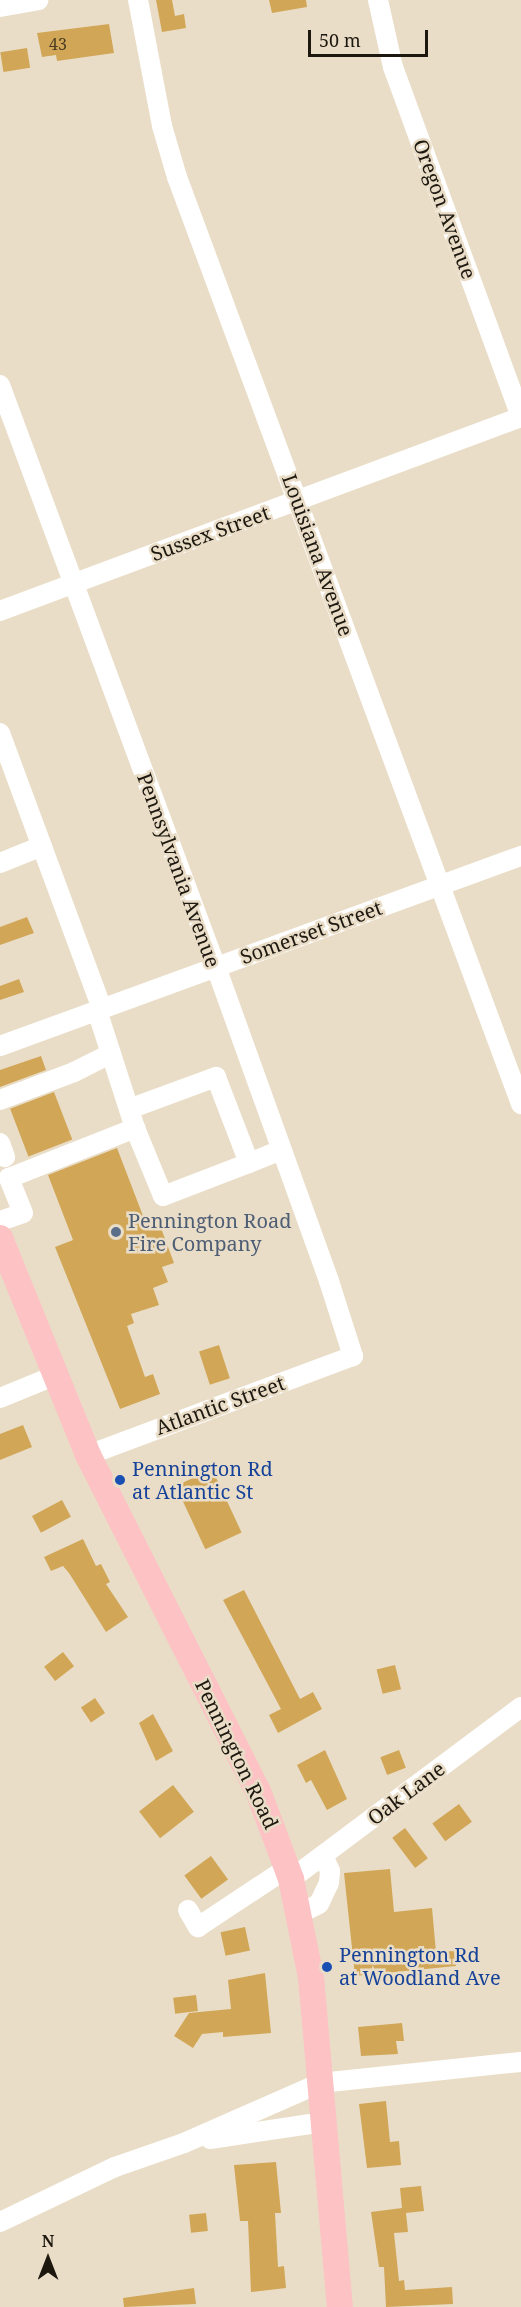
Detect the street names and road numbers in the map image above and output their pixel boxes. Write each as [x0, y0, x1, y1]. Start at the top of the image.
street label: Oregon Avenue [409, 136, 481, 282]
street label: Louisiana Avenue [278, 471, 358, 639]
street label: Sussex Street [147, 500, 273, 566]
street label: Pennsylvania Avenue [133, 769, 225, 971]
street label: Somerset Street [237, 895, 385, 969]
street label: Atlantic Street [152, 1371, 288, 1439]
street label: Pennington Road [190, 1675, 284, 1833]
street label: Oak Lane [363, 1756, 449, 1830]

